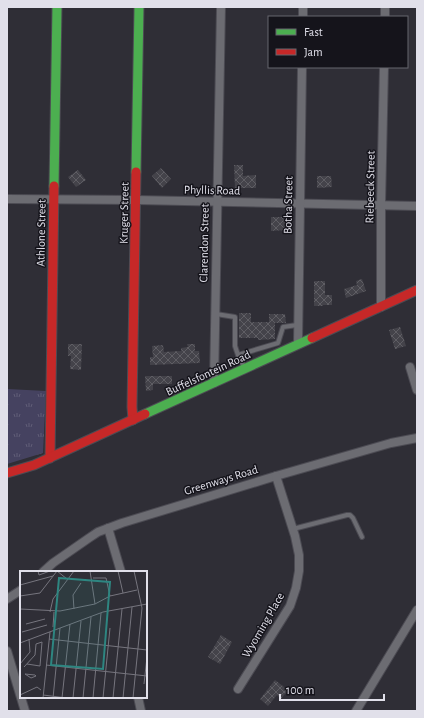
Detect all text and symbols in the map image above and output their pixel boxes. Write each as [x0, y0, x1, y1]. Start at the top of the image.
legend [268, 16, 408, 68]
text: Fast [304, 26, 323, 38]
text: Jam [304, 46, 323, 58]
street label: Riebeeck Street [363, 150, 377, 223]
street label: Botha Street [281, 176, 295, 234]
street label: Kruger Street [117, 182, 131, 244]
street label: Phyllis Road [184, 184, 240, 197]
street label: Athlone Street [34, 199, 48, 267]
street label: Clarendon Street [197, 203, 211, 282]
street label: Buffelsfontein Road [164, 348, 252, 398]
street label: Greenways Road [183, 463, 260, 498]
inset map [20, 571, 147, 698]
street label: Wyoming Place [240, 591, 287, 660]
scale bar [280, 676, 384, 702]
text: 100 m [286, 684, 314, 696]

